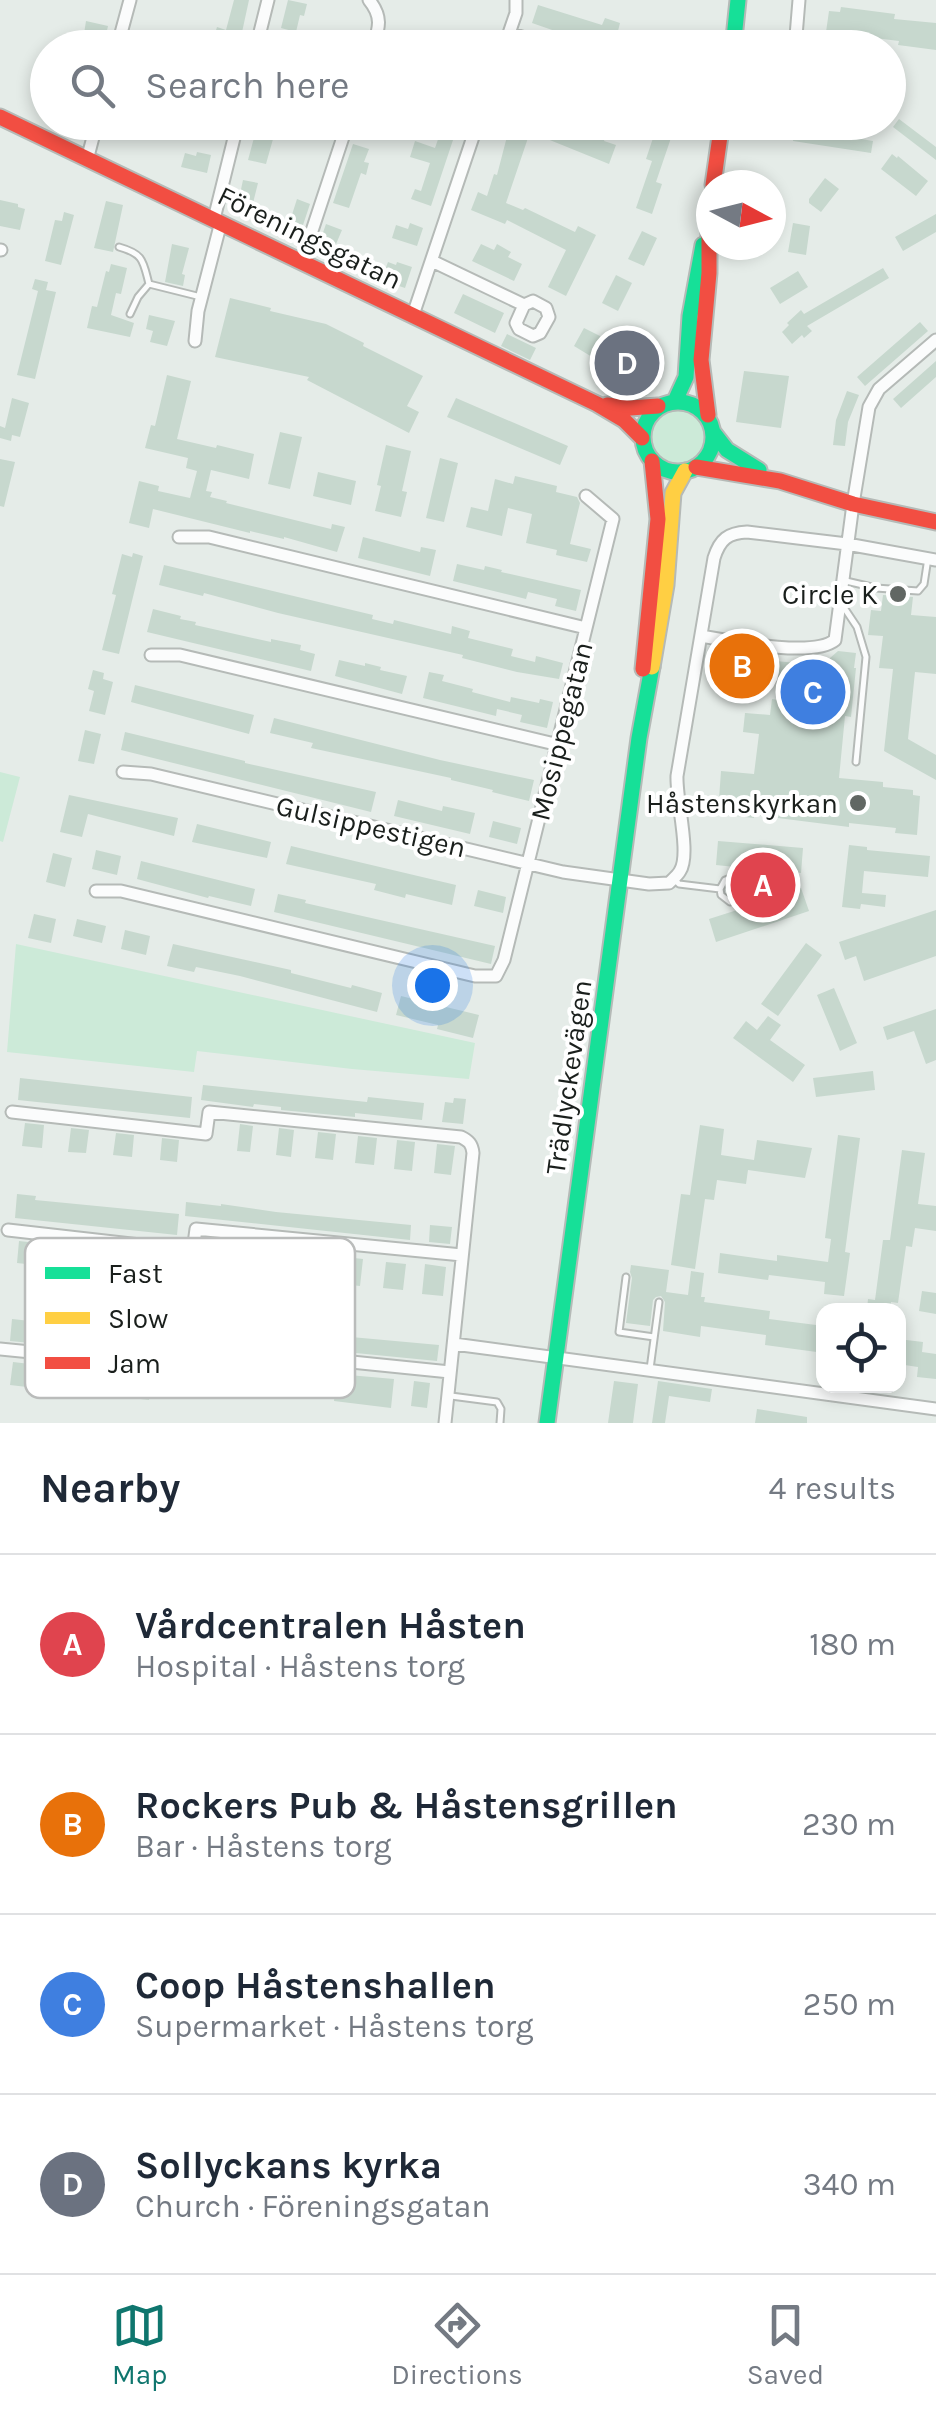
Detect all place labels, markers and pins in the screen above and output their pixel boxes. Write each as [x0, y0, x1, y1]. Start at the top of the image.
pin: D [594, 326, 660, 400]
place label: Circle K [782, 578, 878, 611]
marker: Circle K [887, 583, 909, 605]
pin: B [710, 628, 774, 704]
pin: C [780, 654, 846, 730]
place label: Håstenskyrkan [646, 787, 838, 820]
marker: Håstenskyrkan [847, 792, 869, 814]
pin: A [730, 848, 796, 922]

